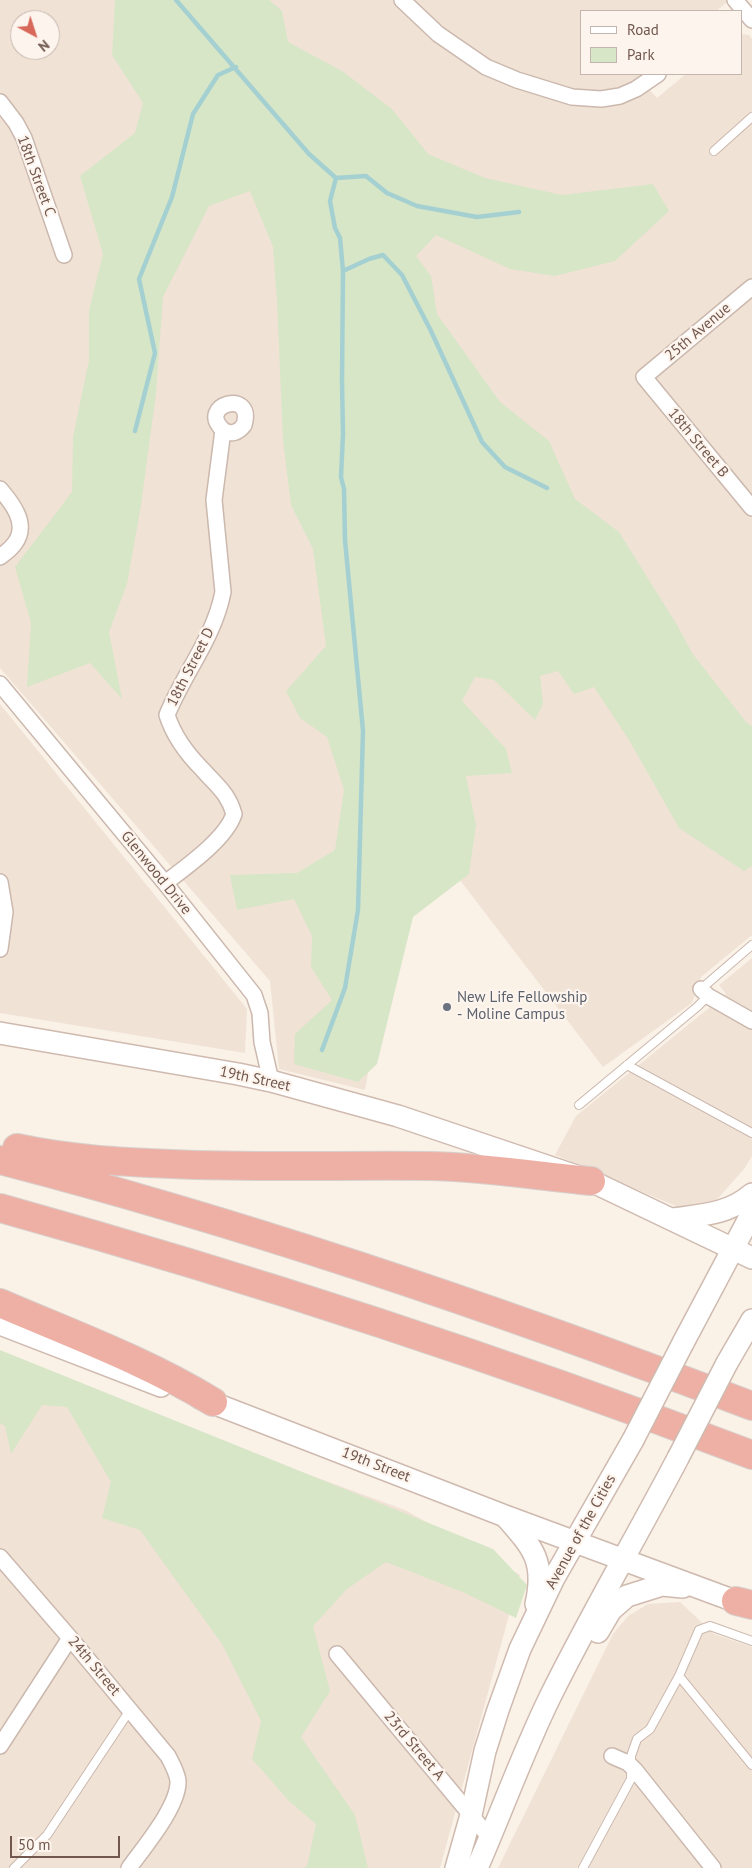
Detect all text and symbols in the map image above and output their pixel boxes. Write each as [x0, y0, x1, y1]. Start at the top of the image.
north arrow [10, 10, 60, 60]
legend [580, 10, 742, 75]
text: Road [627, 20, 659, 39]
text: N [35, 36, 53, 56]
text: Park [627, 45, 655, 64]
street label: 18th Street C [13, 133, 59, 219]
street label: 25th Avenue [661, 299, 735, 365]
street label: 18th Street B [664, 405, 732, 481]
street label: 18th Street D [164, 625, 218, 709]
street label: Glenwood Drive [117, 828, 195, 918]
place label: New Life Fellowship - Moline Campus [457, 989, 587, 1024]
marker: New Life Fellowship - Moline Campus [441, 1001, 453, 1013]
street label: 19th Street [218, 1063, 292, 1095]
street label: 19th Street [339, 1444, 413, 1486]
street label: Avenue of the Cities [542, 1472, 620, 1592]
street label: 24th Street [64, 1633, 124, 1699]
street label: 23rd Street A [380, 1708, 448, 1784]
scale bar [12, 1826, 122, 1858]
text: 50 m [18, 1835, 51, 1854]

